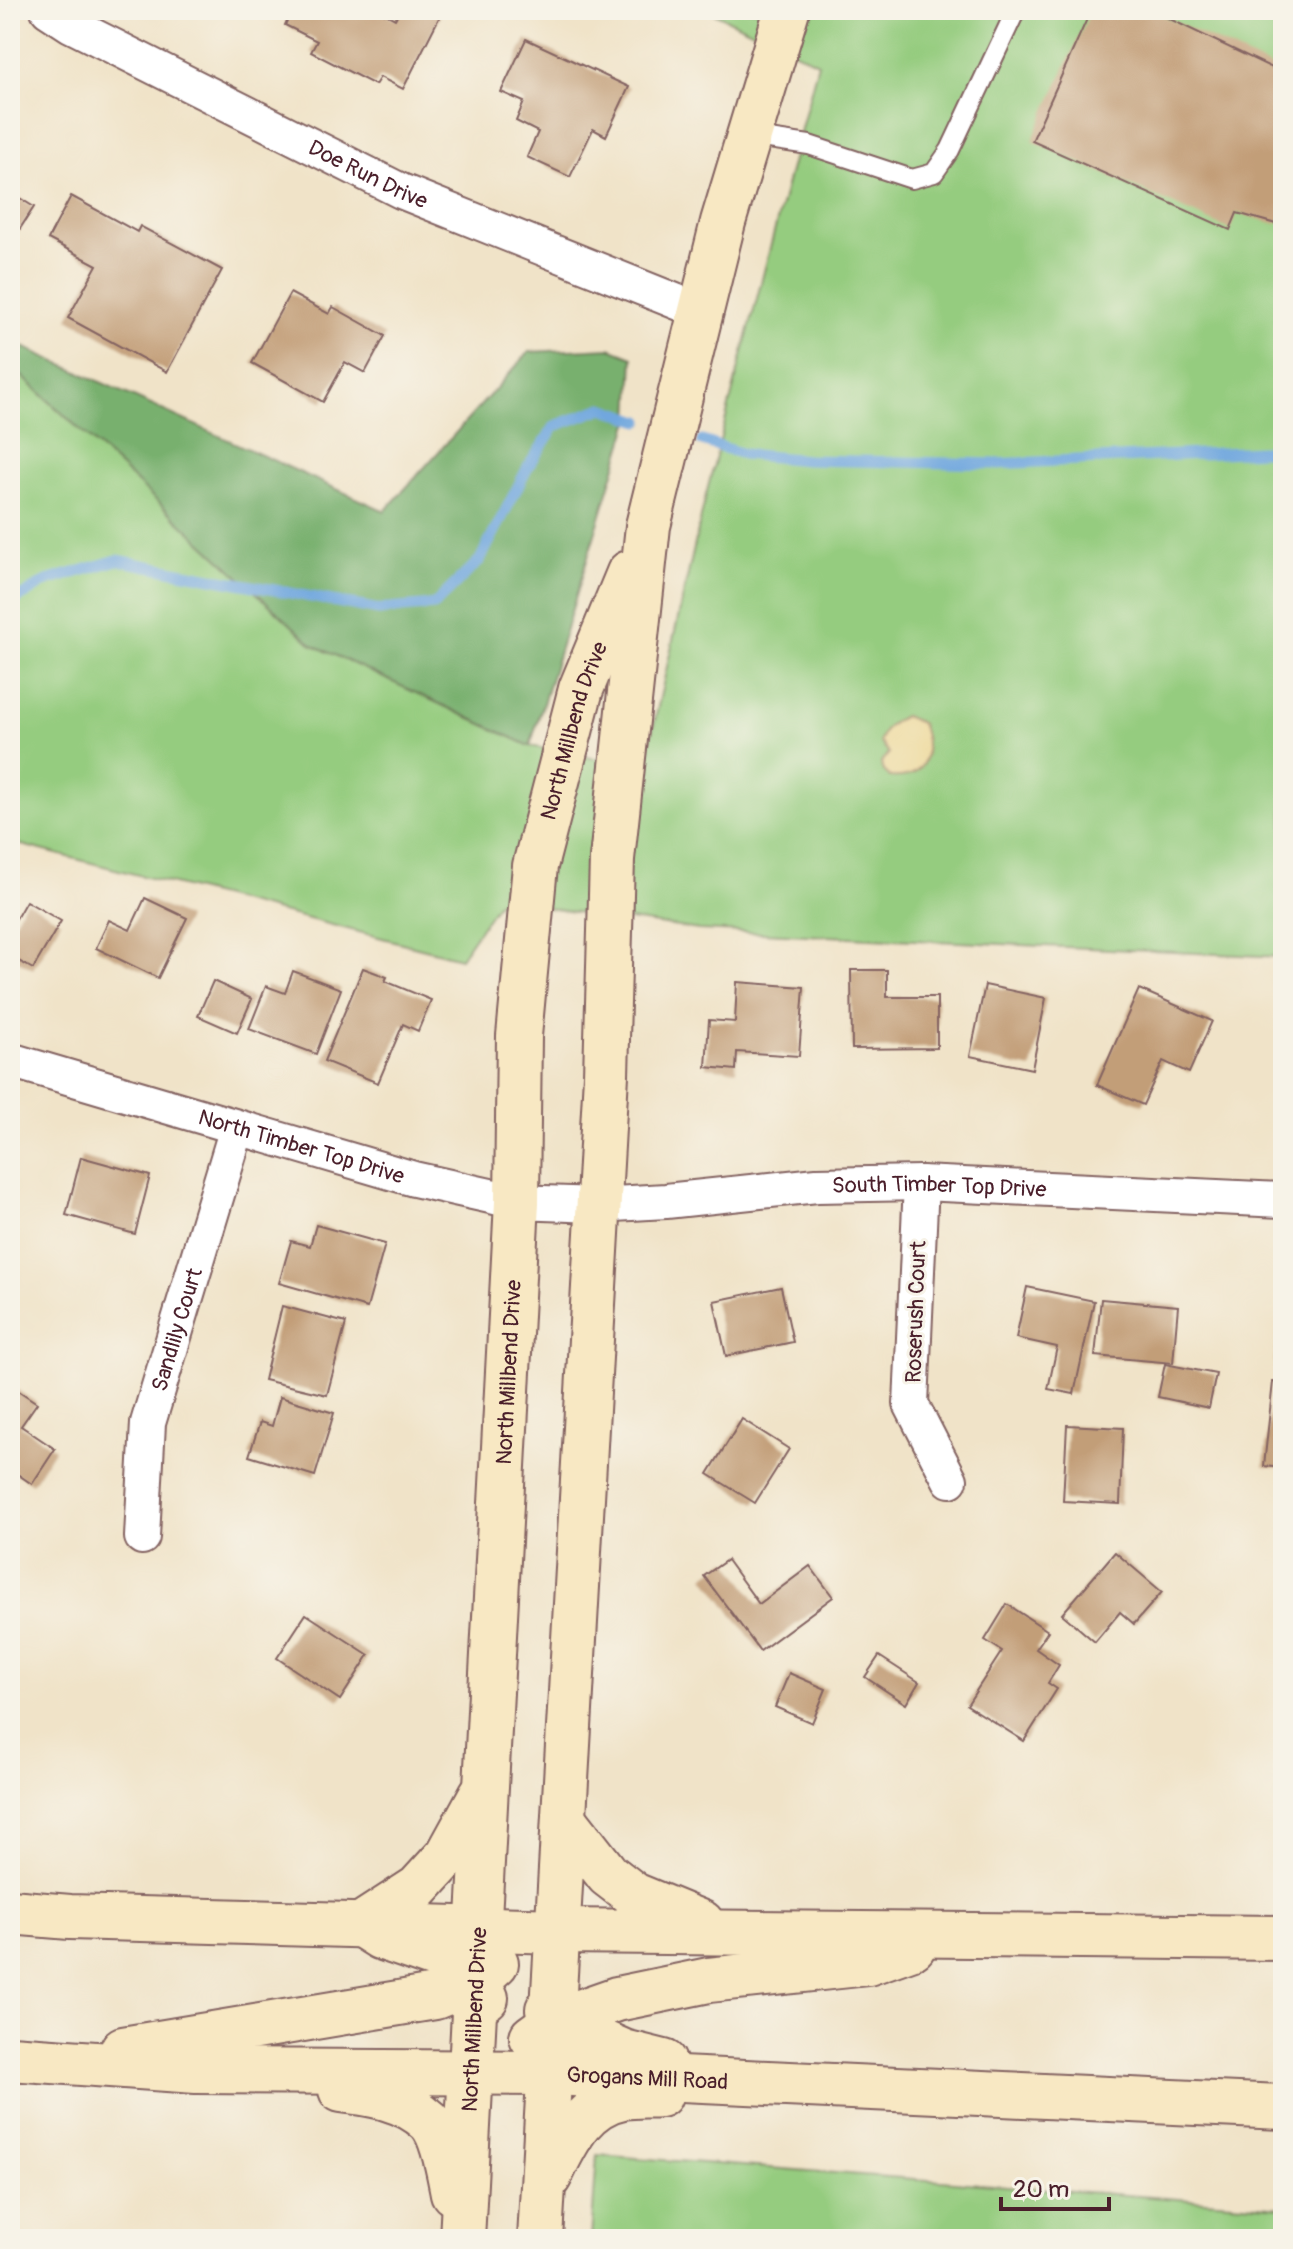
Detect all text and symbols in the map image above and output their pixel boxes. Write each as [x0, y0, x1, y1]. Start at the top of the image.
street label: Doe Run Drive [304, 134, 432, 215]
street label: North Millbend Drive [535, 637, 614, 823]
street label: North Timber Top Drive [195, 1103, 408, 1190]
street label: South Timber Top Drive [832, 1170, 1047, 1204]
street label: Roserush Court [900, 1240, 932, 1384]
street label: Sandlily Court [145, 1264, 209, 1395]
street label: North Millbend Drive [490, 1279, 528, 1465]
street label: North Millbend Drive [456, 1926, 494, 2112]
street label: Grogans Mill Road [566, 2061, 729, 2096]
scale bar [1001, 2161, 1109, 2211]
text: 20 m [1013, 2175, 1069, 2204]

